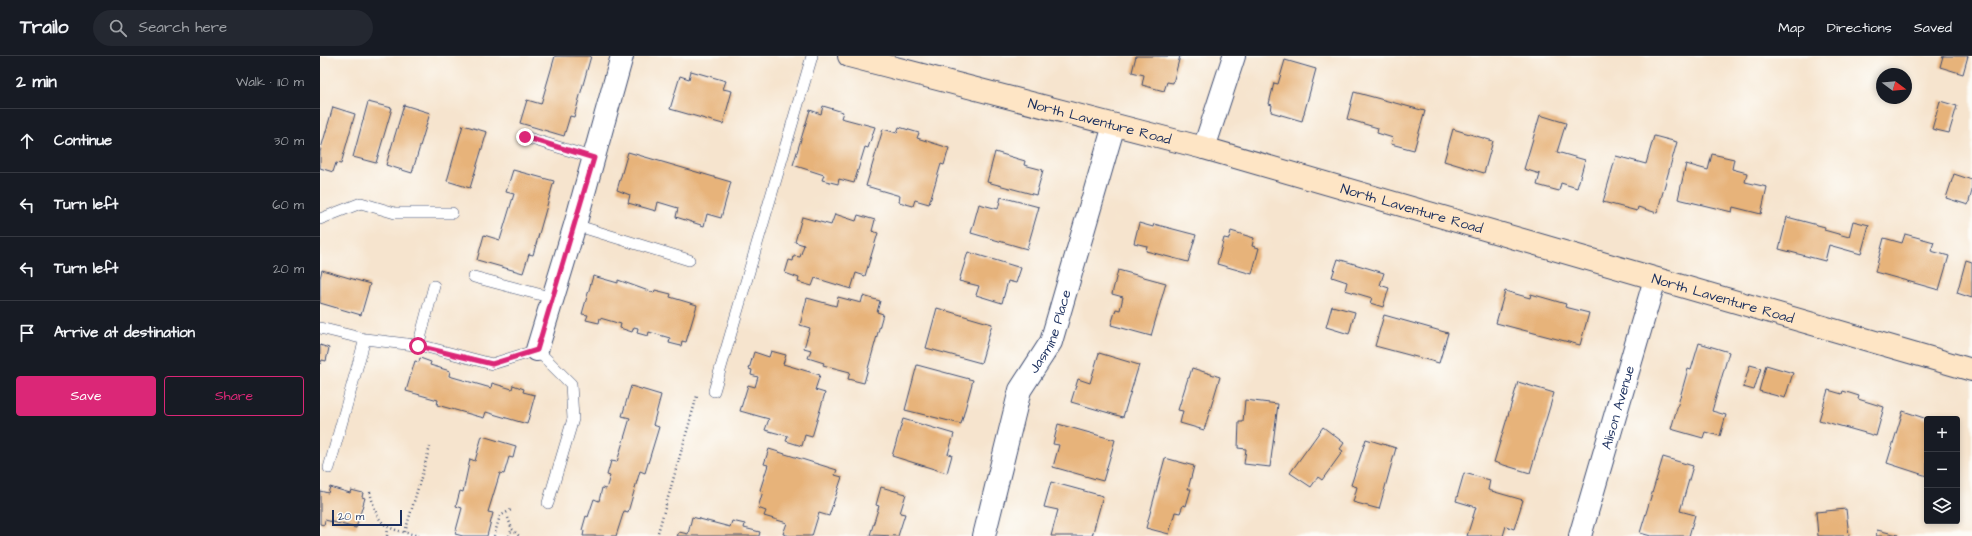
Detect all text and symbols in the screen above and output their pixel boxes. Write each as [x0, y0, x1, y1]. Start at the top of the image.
search box [93, 10, 373, 46]
text: Trailo [20, 14, 69, 41]
icon: search [107, 17, 129, 39]
text: Search here [139, 17, 227, 38]
text: Map [1778, 18, 1805, 38]
text: Directions [1827, 18, 1892, 38]
text: Saved [1914, 18, 1952, 38]
north arrow [1876, 68, 1912, 104]
text: 2 min [16, 70, 57, 94]
text: Walk · 110 m [236, 73, 304, 91]
street label: North Laventure Road [1026, 94, 1173, 150]
route end [516, 128, 534, 146]
icon: ahead [16, 130, 38, 152]
text: Continue [54, 130, 112, 151]
text: 30 m [274, 132, 304, 150]
street label: North Laventure Road [1338, 179, 1485, 239]
icon: left [16, 194, 38, 216]
text: Turn left [54, 194, 118, 215]
text: 60 m [272, 196, 304, 214]
icon: left [16, 258, 38, 280]
text: Turn left [54, 258, 118, 279]
text: 20 m [273, 260, 304, 278]
street label: North Laventure Road [1649, 269, 1796, 329]
street label: Jasmine Place [1024, 287, 1077, 378]
icon: arrive [16, 322, 38, 344]
text: Arrive at destination [54, 322, 195, 343]
route start [409, 337, 427, 355]
street label: Alison Avenue [1597, 363, 1640, 452]
button: Save [16, 376, 156, 416]
button: Share [164, 376, 304, 416]
map controls [1924, 416, 1960, 524]
button: + [1924, 416, 1960, 452]
button: − [1924, 452, 1960, 488]
button: layers [1924, 488, 1960, 524]
scale bar [332, 508, 402, 527]
text: 20 m [338, 509, 364, 524]

